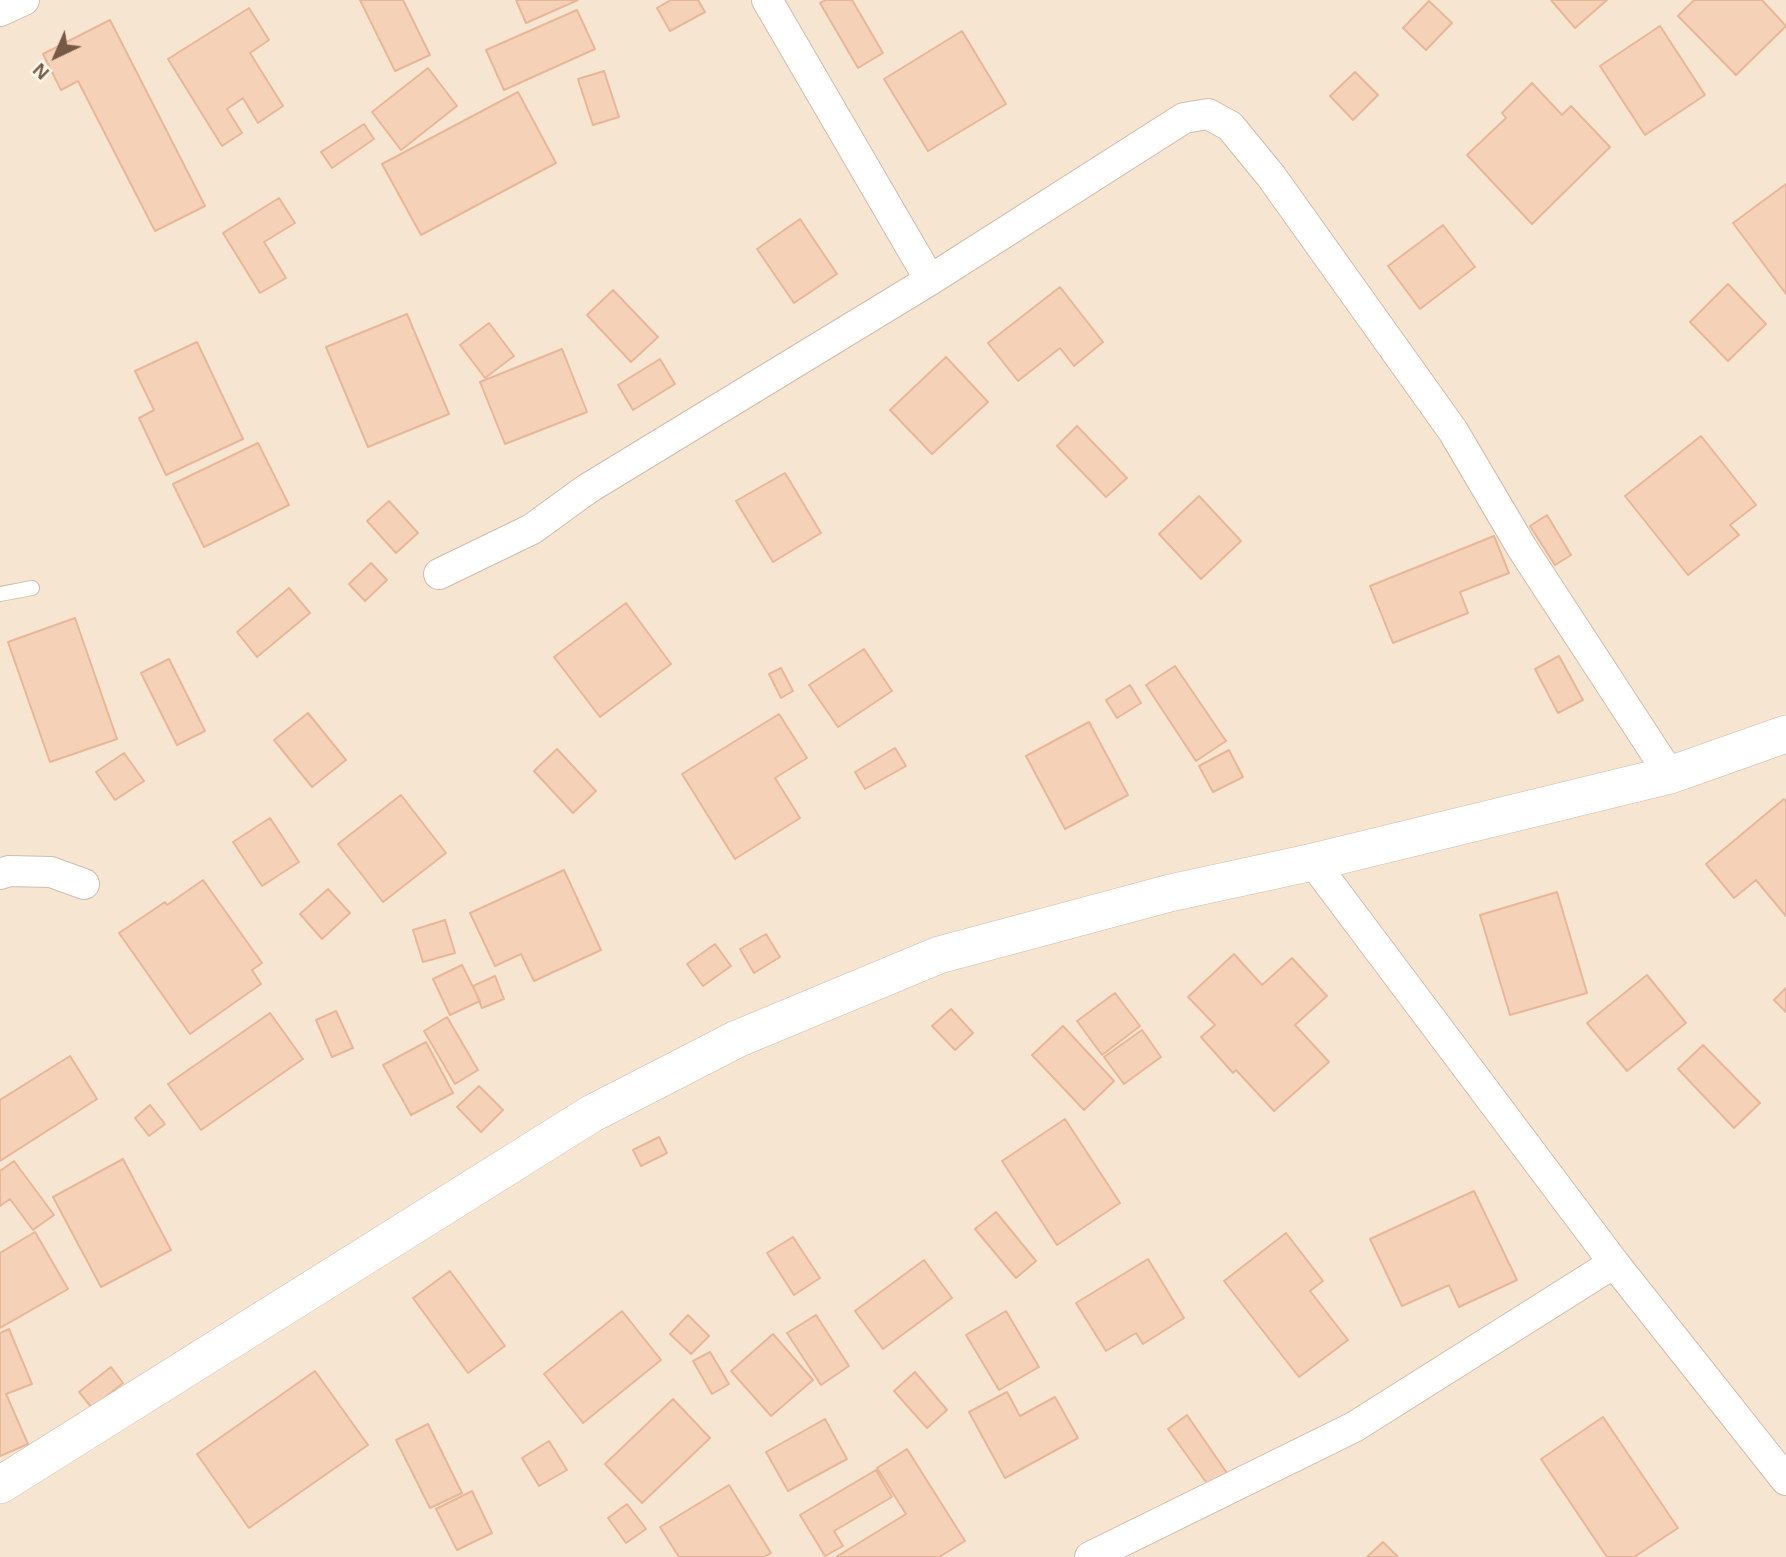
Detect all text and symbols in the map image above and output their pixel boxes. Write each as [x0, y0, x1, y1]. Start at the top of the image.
north arrow [21, 21, 91, 91]
text: N [29, 59, 53, 84]

